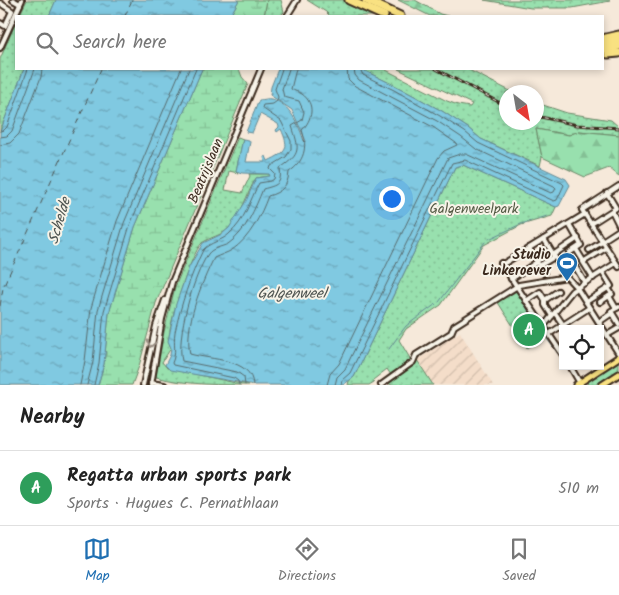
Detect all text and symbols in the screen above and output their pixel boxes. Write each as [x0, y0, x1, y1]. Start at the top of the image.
search box [15, 15, 604, 70]
text: Search here [73, 28, 167, 58]
icon: search [33, 29, 61, 57]
north arrow [499, 85, 544, 130]
street label: Beatrijslaan [182, 135, 230, 207]
your location [379, 186, 405, 212]
water label: Schelde [42, 194, 78, 247]
park label: Galgenweelpark [430, 198, 519, 220]
place label: Studio Linkeroever [482, 244, 552, 282]
sports icon: Studio Linkeroever [555, 251, 579, 282]
water label: Galgenweel [257, 282, 330, 306]
pin: A [513, 311, 545, 349]
map controls [559, 325, 604, 370]
button: locate [559, 325, 604, 370]
one-way arrow [146, 340, 157, 349]
text: Nearby [20, 401, 85, 434]
text: Regatta urban sports park [67, 461, 291, 491]
text: A [31, 476, 41, 501]
text: 510 m [558, 476, 599, 501]
text: Sports · Hugues C. Pernathlaan [67, 491, 279, 516]
tab: Map [83, 535, 111, 587]
tab: Directions [278, 535, 336, 587]
tab: Saved [502, 535, 536, 587]

